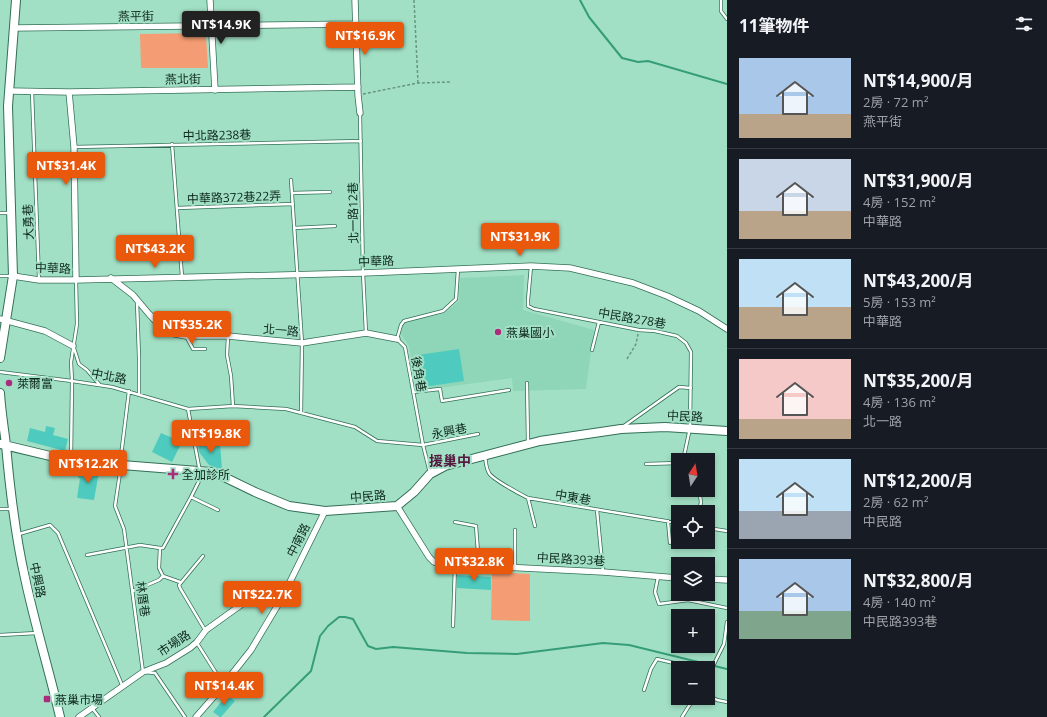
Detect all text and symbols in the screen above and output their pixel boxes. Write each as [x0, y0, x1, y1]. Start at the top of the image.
street label: 燕平街 [118, 7, 154, 25]
pin: NT$14.9K [180, 11, 262, 45]
icon: filters [1013, 13, 1035, 35]
text: 11筆物件 [739, 14, 809, 37]
text: NT$14.9K [191, 15, 251, 33]
pin: NT$16.9K [324, 22, 406, 56]
text: NT$16.9K [335, 26, 395, 44]
text: NT$14,900/月 [863, 69, 974, 92]
street label: 燕北街 [165, 70, 201, 88]
icon: home [771, 74, 819, 122]
text: 2房 · 72 m² [863, 93, 928, 111]
text: 燕平街 [863, 112, 902, 130]
street label: 中北路238巷 [183, 126, 251, 144]
pin: NT$31.4K [25, 152, 107, 186]
text: NT$31.4K [36, 156, 96, 174]
text: NT$31,900/月 [863, 169, 974, 192]
icon: home [771, 175, 819, 223]
street label: 北一路12巷 [344, 182, 362, 244]
street label: 中華路372巷22弄 [187, 187, 281, 207]
text: 4房 · 152 m² [863, 193, 936, 211]
street label: 大勇巷 [19, 204, 37, 240]
text: 中華路 [863, 212, 902, 230]
pin: NT$31.9K [479, 223, 561, 257]
text: NT$31.9K [490, 227, 550, 245]
pin: NT$43.2K [114, 235, 196, 269]
text: NT$43.2K [125, 239, 185, 257]
street label: 中華路 [358, 252, 394, 270]
street label: 中華路 [35, 259, 71, 277]
text: NT$43,200/月 [863, 269, 974, 292]
icon: home [771, 275, 819, 323]
text: 5房 · 153 m² [863, 293, 936, 311]
street label: 中民路278巷 [597, 304, 667, 332]
pin: NT$35.2K [151, 311, 233, 345]
text: 中華路 [863, 312, 902, 330]
text: NT$35.2K [162, 315, 222, 333]
street label: 北一路 [262, 320, 300, 340]
place label: 燕巢國小 [506, 324, 554, 341]
marker: 燕巢國小 [493, 327, 503, 337]
street label: 後角巷 [408, 355, 430, 393]
street label: 中北路 [90, 364, 128, 388]
text: NT$35,200/月 [863, 369, 974, 392]
place label: 萊爾富 [17, 375, 53, 392]
icon: home [771, 375, 819, 423]
marker: 萊爾富 [4, 378, 14, 388]
text: 4房 · 136 m² [863, 393, 936, 411]
street label: 中民路 [667, 407, 703, 425]
text: 北一路 [863, 412, 902, 430]
street label: 永興巷 [430, 419, 468, 443]
pin: NT$19.8K [170, 420, 252, 454]
text: NT$19.8K [181, 424, 241, 442]
pin: NT$12.2K [47, 450, 129, 484]
district label: 援巢中 [429, 451, 471, 470]
north arrow [671, 453, 715, 497]
map controls [671, 453, 715, 705]
text: NT$12.2K [58, 454, 118, 472]
place label: 全加診所 [182, 466, 230, 483]
marker: 全加診所 [167, 468, 179, 480]
text: NT$12,200/月 [863, 469, 974, 492]
icon: home [771, 475, 819, 523]
street label: 中民路 [349, 486, 387, 506]
street label: 中東巷 [554, 486, 592, 508]
text: 2房 · 62 m² [863, 493, 928, 511]
button: locate [671, 505, 715, 549]
text: 中民路 [863, 512, 902, 530]
street label: 中南路 [282, 520, 314, 560]
pin: NT$32.8K [433, 548, 515, 582]
street label: 中民路393巷 [536, 549, 606, 569]
text: NT$32.8K [444, 552, 504, 570]
button: layers [671, 557, 715, 601]
street label: 中興路 [26, 561, 50, 599]
text: NT$32,800/月 [863, 569, 974, 592]
icon: home [771, 575, 819, 623]
street label: 林厝巷 [132, 580, 154, 618]
pin: NT$22.7K [221, 581, 303, 615]
text: NT$22.7K [232, 585, 292, 603]
text: 4房 · 140 m² [863, 593, 936, 611]
button: + [671, 609, 715, 653]
text: 中民路393巷 [863, 612, 937, 630]
street label: 市場路 [154, 626, 194, 660]
button: − [671, 661, 715, 705]
pin: NT$14.4K [183, 672, 265, 706]
text: NT$14.4K [194, 676, 254, 694]
place label: 燕巢市場 [55, 691, 103, 708]
marker: 燕巢市場 [42, 694, 52, 704]

